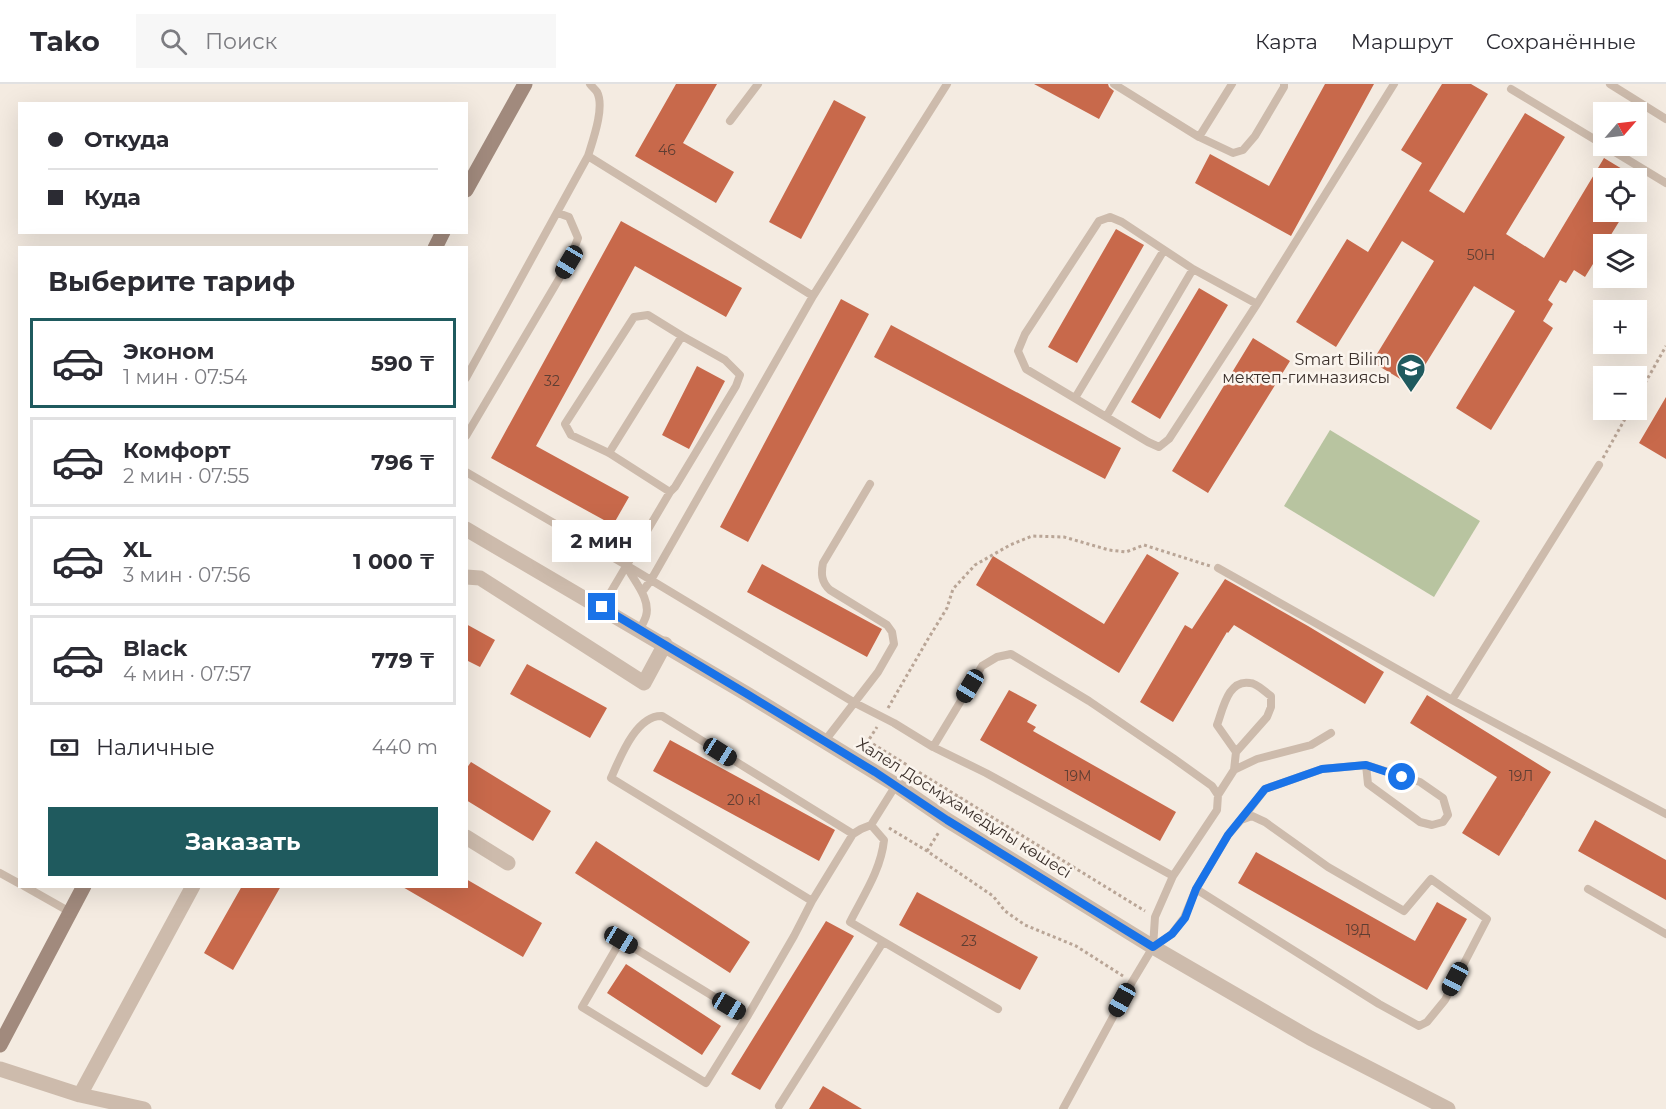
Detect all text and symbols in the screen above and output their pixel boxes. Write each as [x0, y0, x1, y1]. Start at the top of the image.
search box [136, 14, 556, 68]
text: Tako [30, 24, 100, 58]
icon: search [157, 25, 190, 58]
text: Поиск [205, 28, 277, 55]
text: Карта [1255, 29, 1318, 54]
text: Маршрут [1351, 29, 1453, 54]
text: Сохранённые [1486, 29, 1636, 54]
north arrow [1593, 102, 1647, 156]
map controls [1593, 102, 1647, 420]
text: Откуда [84, 126, 169, 153]
house number: 46 [658, 141, 676, 159]
button: locate [1593, 168, 1647, 222]
text: Куда [84, 184, 141, 211]
button: layers [1593, 234, 1647, 288]
car [552, 242, 586, 282]
house number: 50Н [1467, 246, 1495, 264]
text: Выберите тариф [48, 265, 295, 298]
button: + [1593, 300, 1647, 354]
icon: car [51, 336, 105, 390]
text: Эконом [123, 338, 214, 365]
text: 590 ₸ [371, 350, 435, 377]
place label: Smart Bilim мектеп-гимназиясы [1222, 350, 1390, 387]
school or university icon: Smart Bilim мектеп-гимназиясы [1395, 352, 1427, 394]
text: 1 мин · 07:54 [123, 365, 247, 389]
button: − [1593, 366, 1647, 420]
house number: 32 [544, 372, 560, 390]
icon: car [51, 435, 105, 489]
text: Комфорт [123, 437, 231, 464]
text: 796 ₸ [371, 449, 435, 476]
text: 2 мин · 07:55 [123, 464, 249, 488]
callout: 2 мин [552, 520, 652, 562]
text: 2 мин [571, 529, 632, 553]
icon: car [51, 534, 105, 588]
text: XL [123, 536, 152, 563]
text: 1 000 ₸ [353, 548, 435, 575]
text: 3 мин · 07:56 [123, 563, 250, 587]
route end [588, 593, 615, 620]
icon: car [51, 633, 105, 687]
text: Black [123, 635, 187, 662]
text: 779 ₸ [371, 647, 435, 674]
text: 4 мин · 07:57 [123, 662, 252, 686]
car [953, 666, 987, 706]
icon: cash [48, 731, 81, 764]
text: Наличные [96, 734, 215, 761]
street label: Халел Досмұхамедұлы көшесі [853, 734, 1075, 882]
text: 440 m [372, 735, 438, 759]
car [700, 735, 740, 769]
route start [1388, 763, 1415, 790]
house number: 19М [1064, 767, 1092, 785]
house number: 19Л [1509, 767, 1533, 785]
house number: 20 к1 [727, 791, 761, 809]
button: Заказать [48, 807, 438, 876]
house number: 19Д [1346, 921, 1370, 939]
car [601, 923, 641, 957]
house number: 23 [961, 932, 977, 950]
car [1439, 959, 1471, 999]
car [1105, 980, 1139, 1020]
car [709, 989, 749, 1023]

